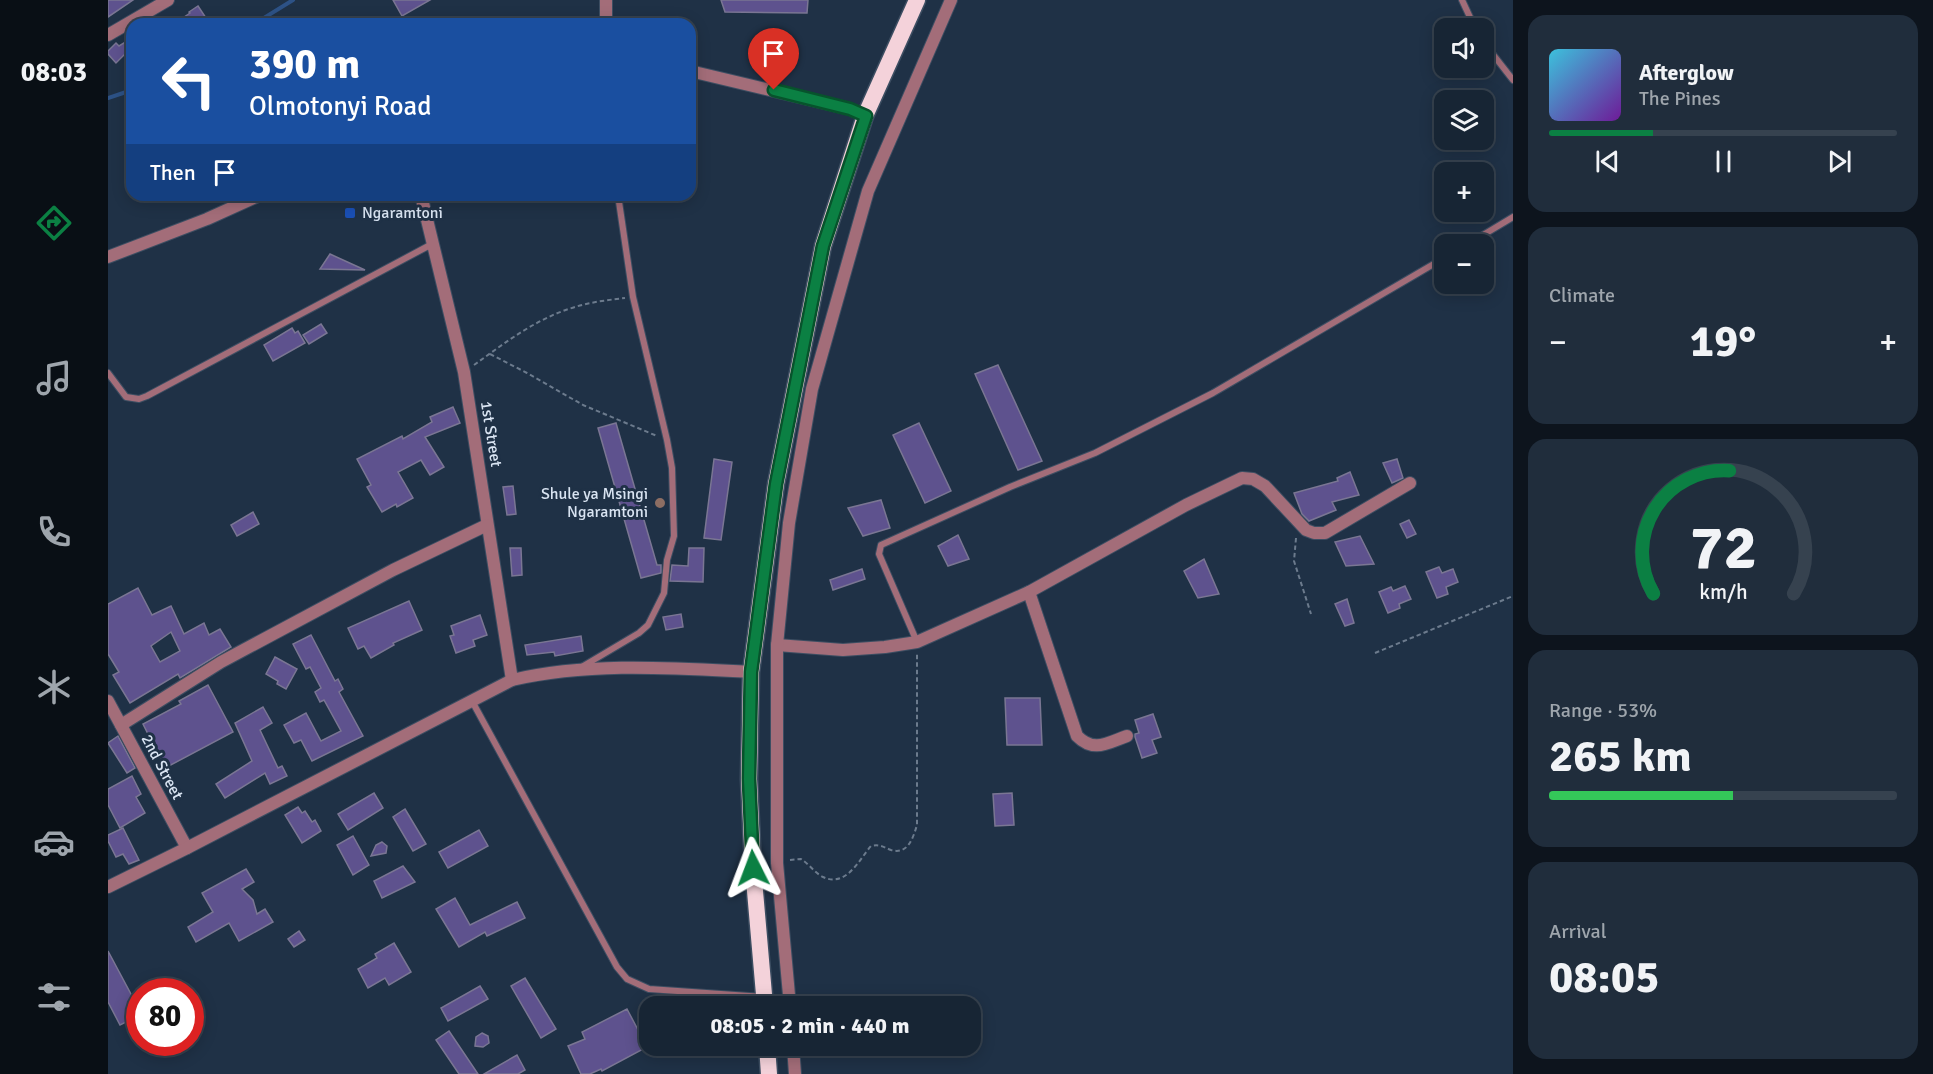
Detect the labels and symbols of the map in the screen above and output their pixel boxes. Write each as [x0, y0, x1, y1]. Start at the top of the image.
pin [748, 28, 799, 90]
place label: Ngaramtoni [362, 203, 443, 223]
marker: Ngaramtoni [343, 206, 357, 220]
street label: 1st Street [476, 400, 506, 469]
place label: Shule ya Msingi Ngaramtoni [541, 484, 648, 522]
marker: Shule ya Msingi Ngaramtoni [653, 496, 667, 510]
street label: 2nd Street [136, 731, 188, 803]
position arrow [721, 836, 785, 900]
speed limit sign: 80 [126, 978, 204, 1056]

